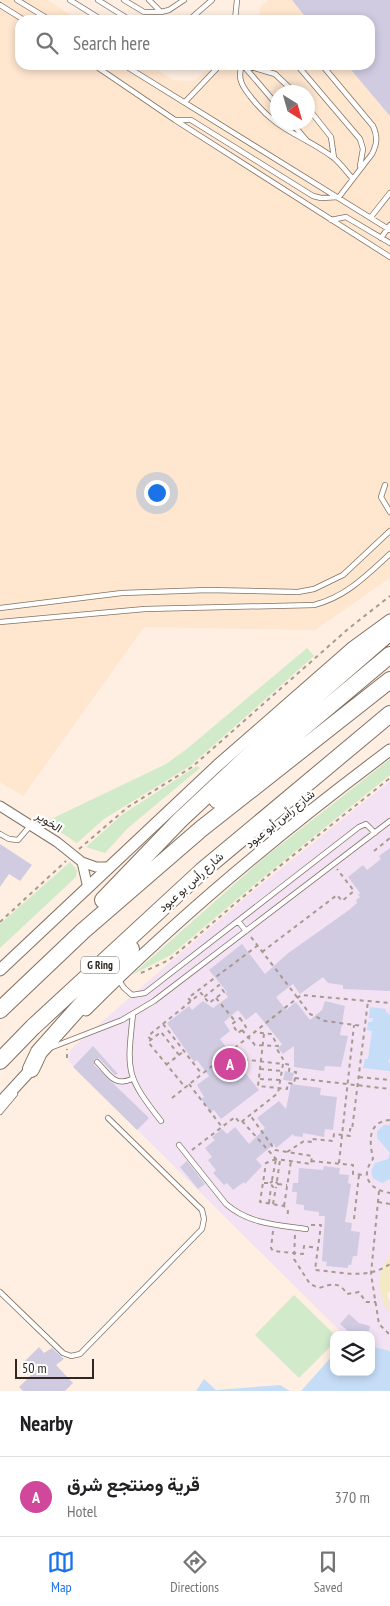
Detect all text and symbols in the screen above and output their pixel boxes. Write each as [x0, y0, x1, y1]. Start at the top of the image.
search box [15, 15, 375, 70]
icon: search [33, 29, 61, 57]
text: Search here [73, 31, 150, 55]
north arrow [270, 85, 315, 130]
your location [144, 480, 170, 506]
street label: شارع رأس أبو عبود [242, 786, 319, 853]
street label: الخوير [32, 807, 65, 836]
street label: شارع رأس بو عبود [155, 848, 228, 916]
road number: G Ring [81, 956, 119, 974]
pin: A [214, 1045, 246, 1083]
map controls [330, 1331, 375, 1376]
button: layers [330, 1331, 375, 1376]
scale bar [15, 1356, 94, 1379]
text: 50 m [22, 1359, 47, 1377]
text: Nearby [20, 1410, 73, 1437]
text: قرية ومنتجع شرق [67, 1472, 200, 1496]
text: A [32, 1487, 40, 1507]
text: 370 m [335, 1487, 370, 1507]
text: Hotel [67, 1501, 97, 1521]
tab: Map [47, 1548, 75, 1596]
tab: Directions [170, 1548, 219, 1596]
tab: Saved [314, 1548, 343, 1596]

